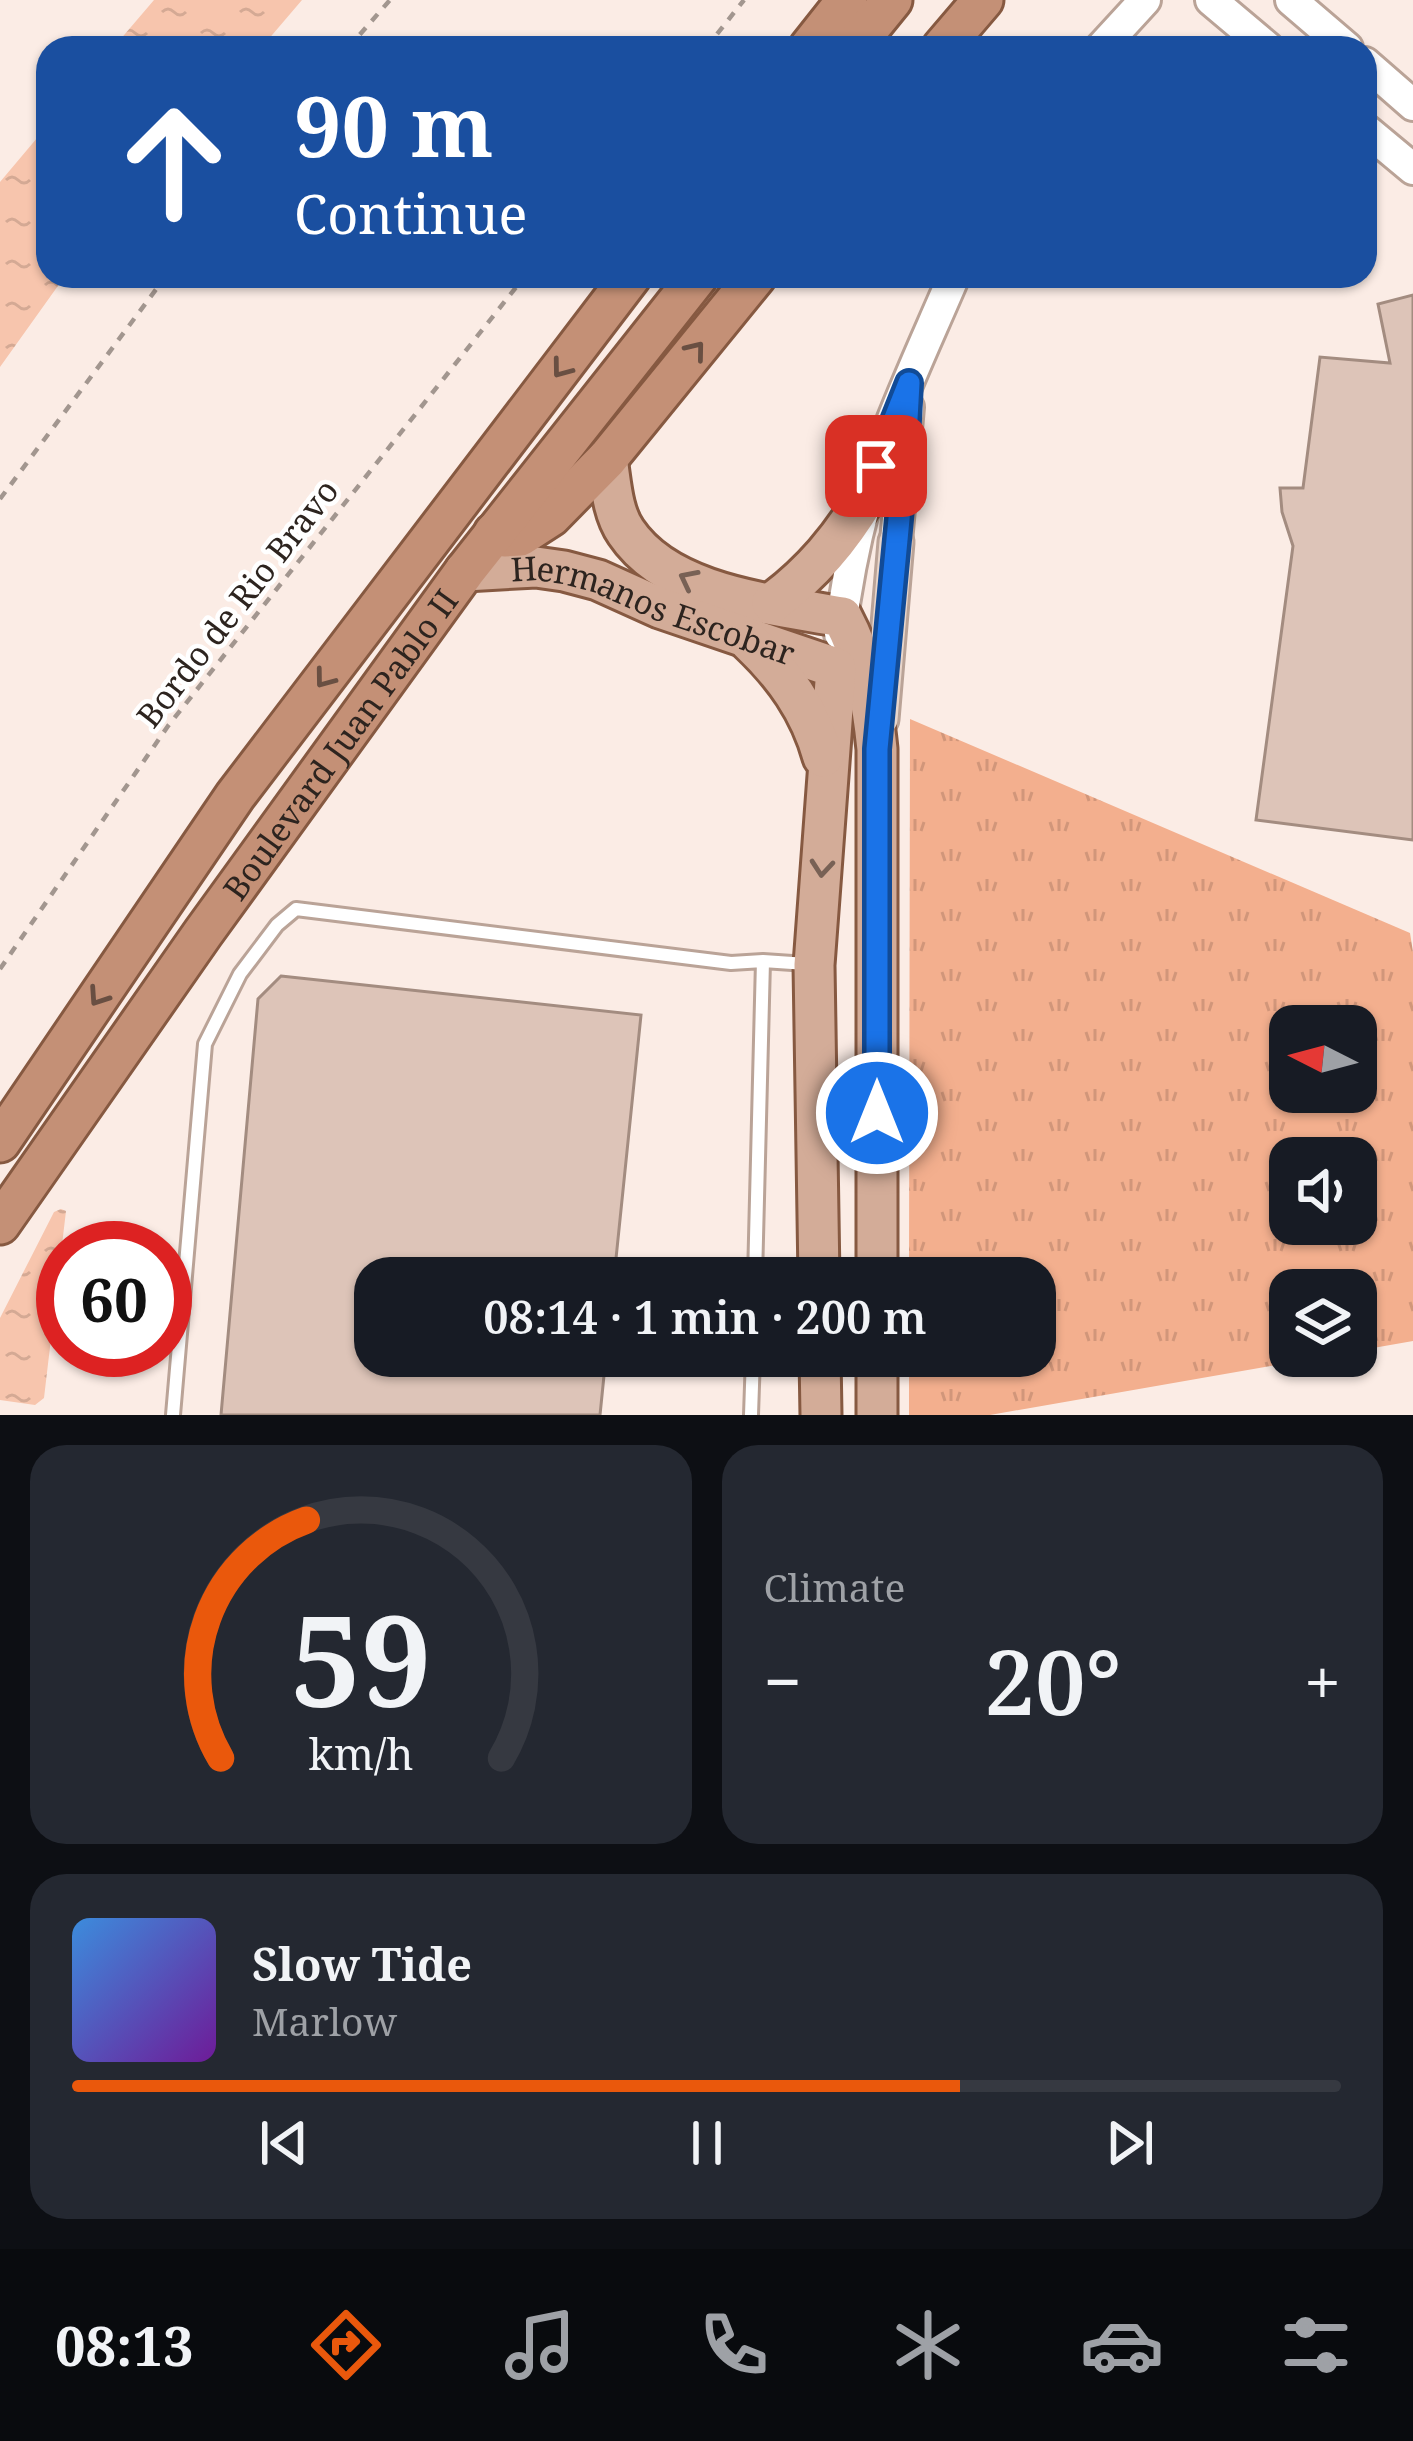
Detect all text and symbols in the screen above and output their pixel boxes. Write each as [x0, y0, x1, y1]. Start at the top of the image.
text: 90 m [294, 67, 494, 182]
icon: ahead [96, 84, 252, 240]
text: Continue [294, 176, 527, 250]
one-way arrow [682, 341, 703, 363]
one-way arrow [553, 356, 575, 377]
pin [825, 415, 927, 517]
icon: arrive [843, 433, 909, 499]
street label: Bordo de Rio Bravo [126, 470, 348, 736]
street label: Hermanos Escobar [510, 544, 802, 675]
one-way arrow [679, 571, 701, 594]
street label: Boulevard Juan Pablo II [212, 580, 468, 909]
one-way arrow [317, 665, 338, 687]
one-way arrow [810, 859, 835, 878]
one-way arrow [91, 984, 113, 1006]
north arrow [1269, 1005, 1377, 1113]
map controls [1269, 1005, 1377, 1377]
position arrow [814, 1050, 940, 1176]
button: sound [1269, 1137, 1377, 1245]
speed limit sign: 60 [36, 1221, 192, 1377]
button: layers [1269, 1269, 1377, 1377]
text: 08:14 · 1 min · 200 m [483, 1286, 927, 1347]
text: Climate [764, 1560, 905, 1613]
text: 59 [290, 1574, 431, 1744]
text: 20° [984, 1619, 1122, 1741]
text: − [764, 1635, 802, 1725]
text: + [1304, 1635, 1341, 1725]
text: km/h [308, 1723, 413, 1782]
text: Slow Tide [252, 1933, 472, 1994]
text: Marlow [252, 1994, 397, 2047]
icon: previous [251, 2110, 317, 2176]
icon: pause [674, 2110, 740, 2176]
icon: next [1097, 2110, 1163, 2176]
icon: directions [304, 2303, 388, 2387]
icon: music [498, 2303, 582, 2387]
icon: phone [692, 2303, 776, 2387]
icon: climate [886, 2303, 970, 2387]
icon: car [1080, 2303, 1164, 2387]
icon: filters [1274, 2303, 1358, 2387]
text: 08:13 [55, 2308, 194, 2382]

